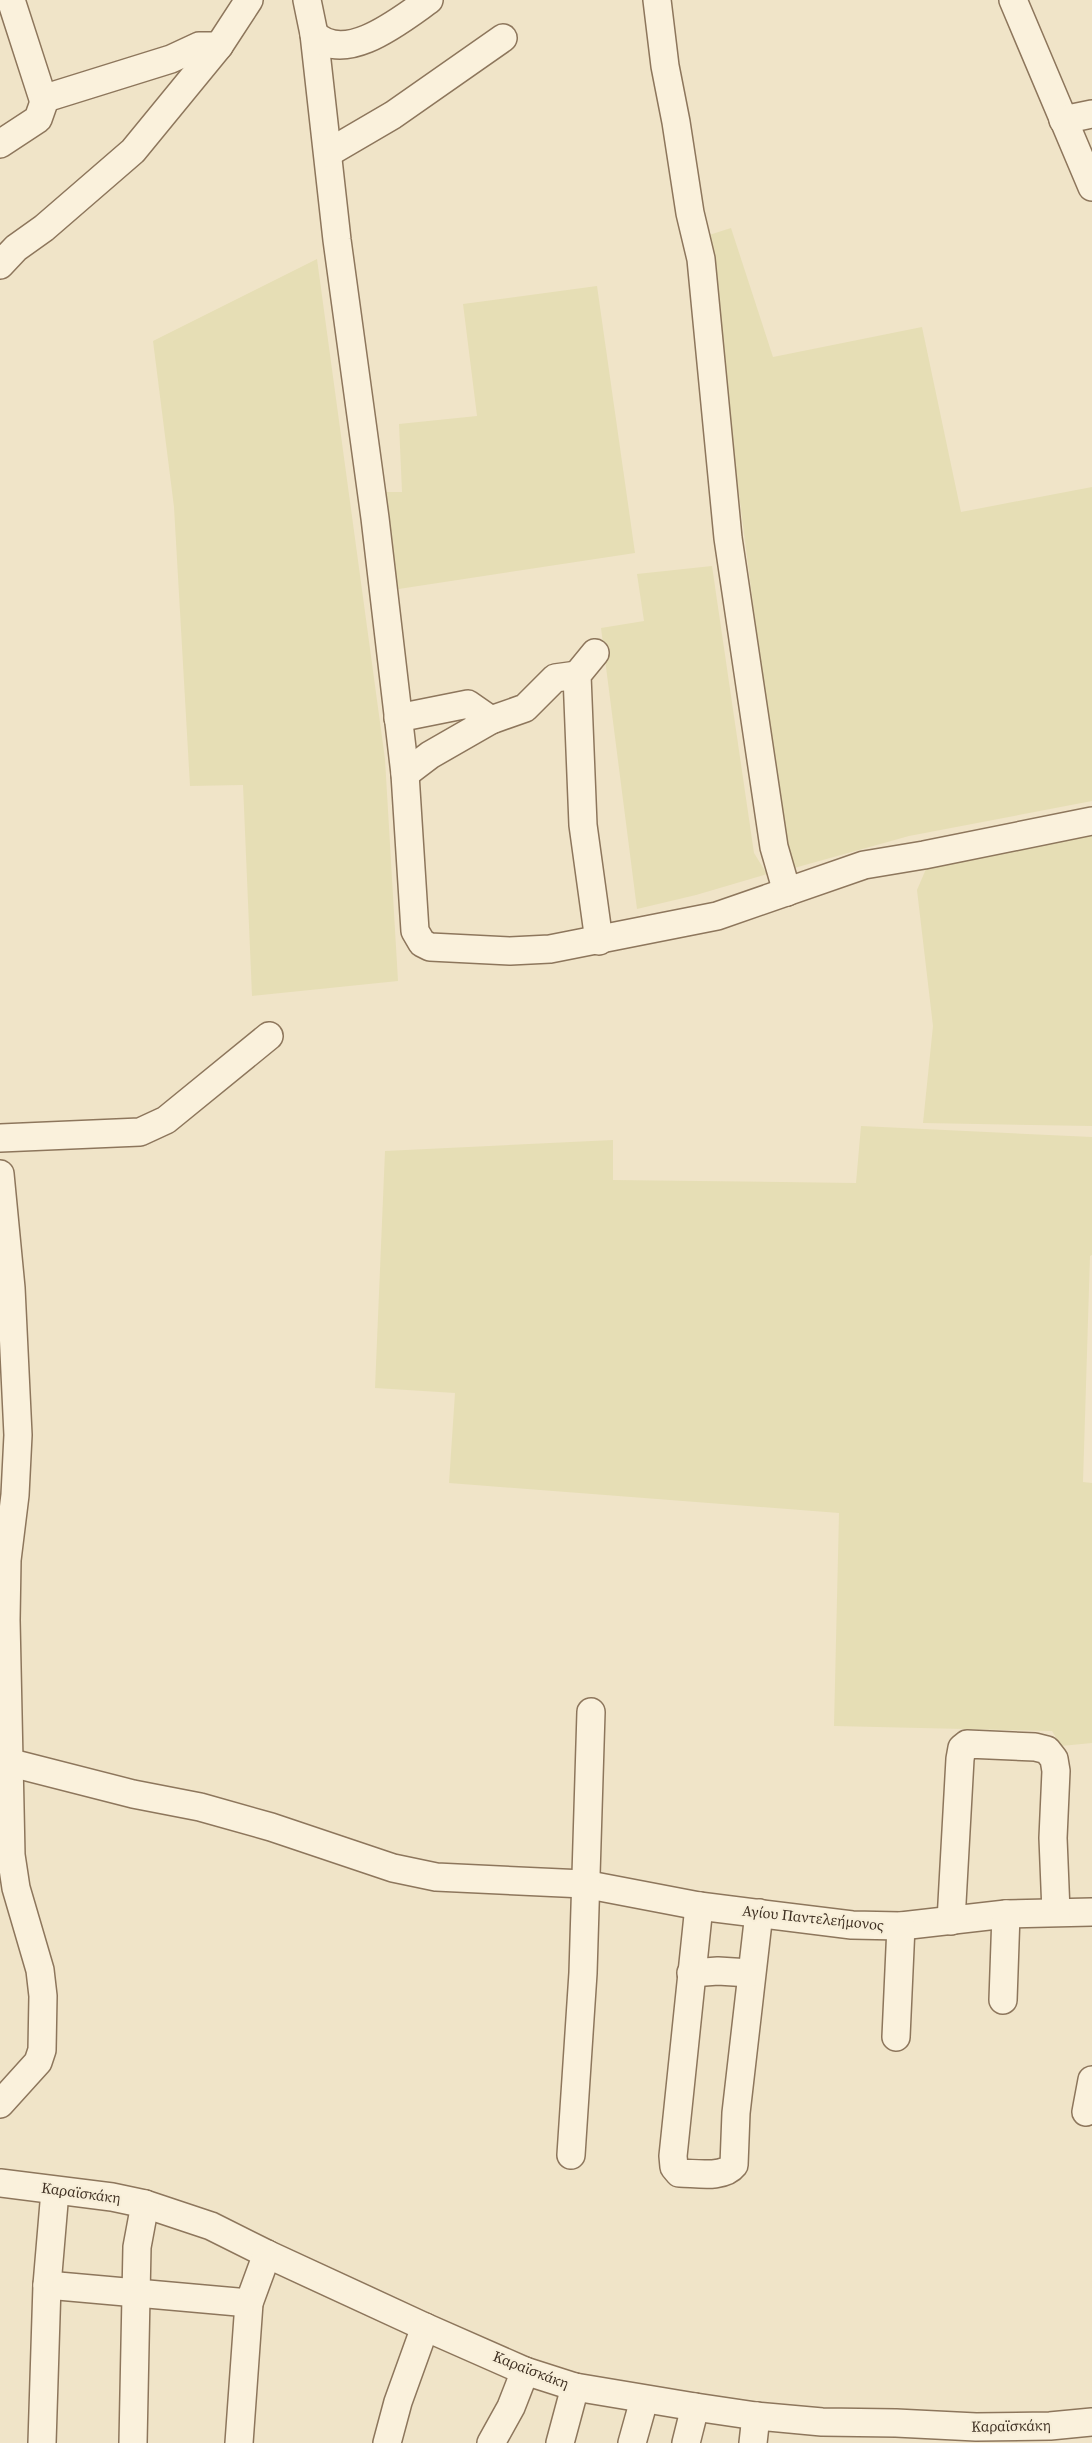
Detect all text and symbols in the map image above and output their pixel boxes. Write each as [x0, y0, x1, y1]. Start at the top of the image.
street label: Αγίου Παντελεήμονος [741, 1900, 885, 1935]
street label: Καραϊσκάκη [40, 2177, 122, 2208]
street label: Καραϊσκάκη [490, 2345, 572, 2394]
street label: Καραϊσκάκη [971, 2414, 1051, 2437]

